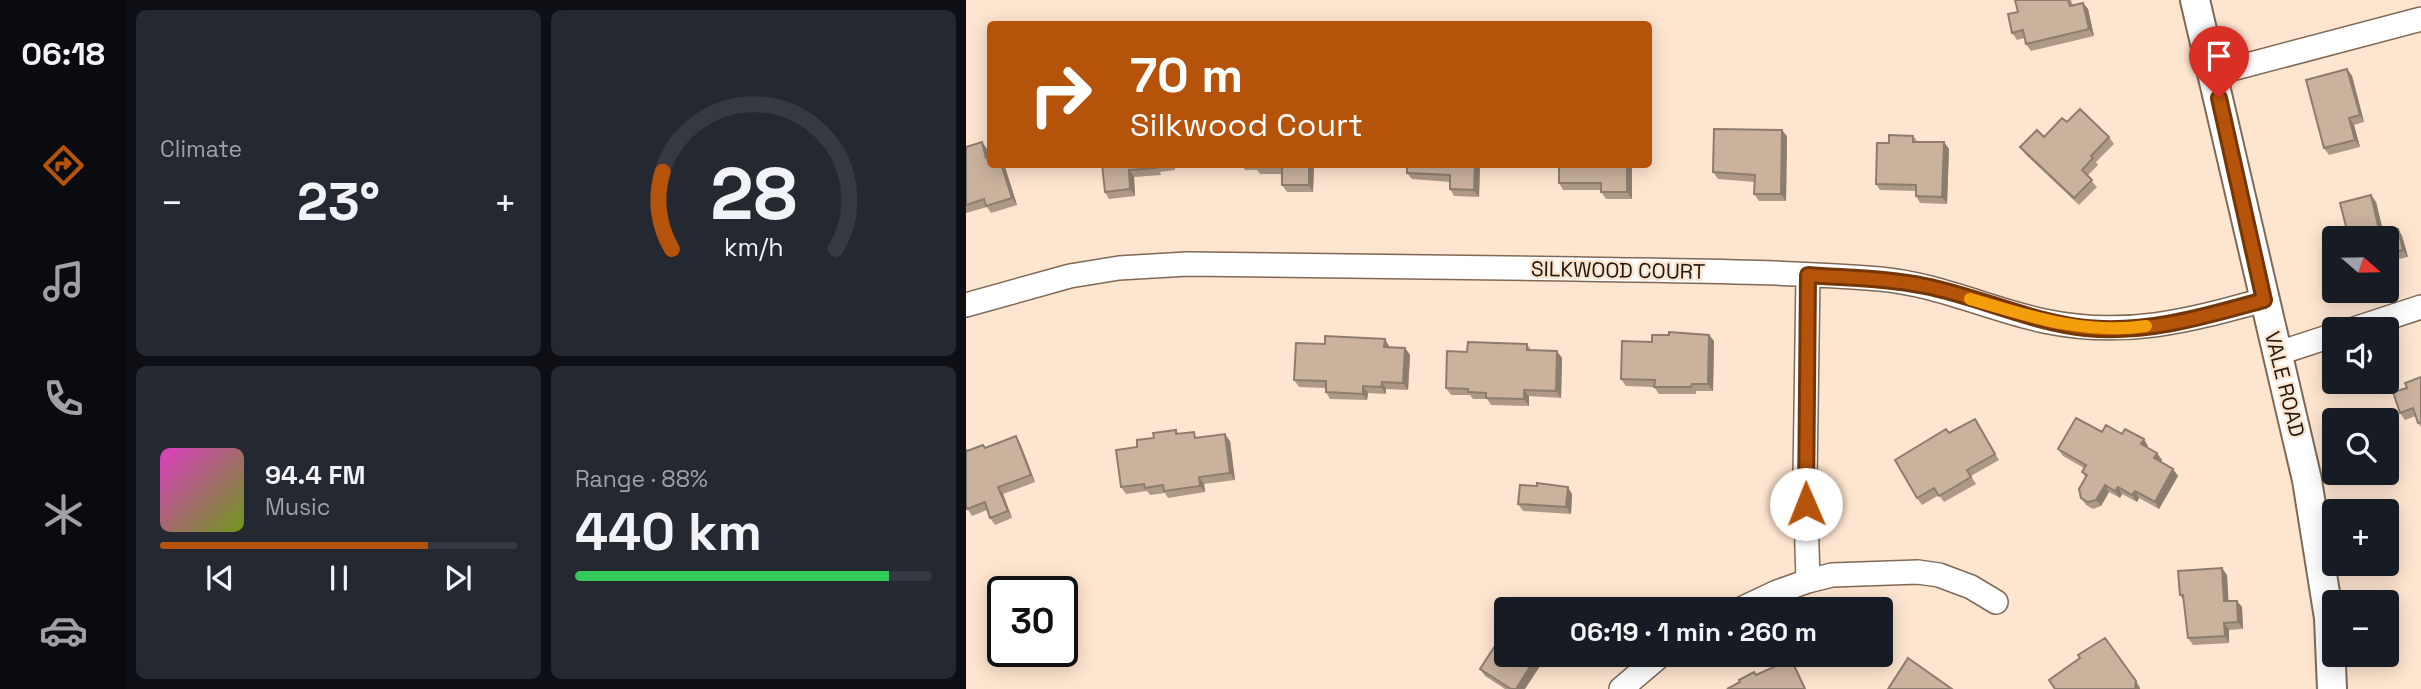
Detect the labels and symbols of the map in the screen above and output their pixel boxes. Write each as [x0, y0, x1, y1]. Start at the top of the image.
pin [2189, 26, 2249, 98]
north arrow [2322, 226, 2399, 303]
street label: SILKWOOD COURT [1531, 255, 1705, 285]
street label: VALE ROAD [2259, 328, 2311, 440]
position arrow [1769, 467, 1843, 541]
speed limit sign: 30 [987, 576, 1078, 667]

